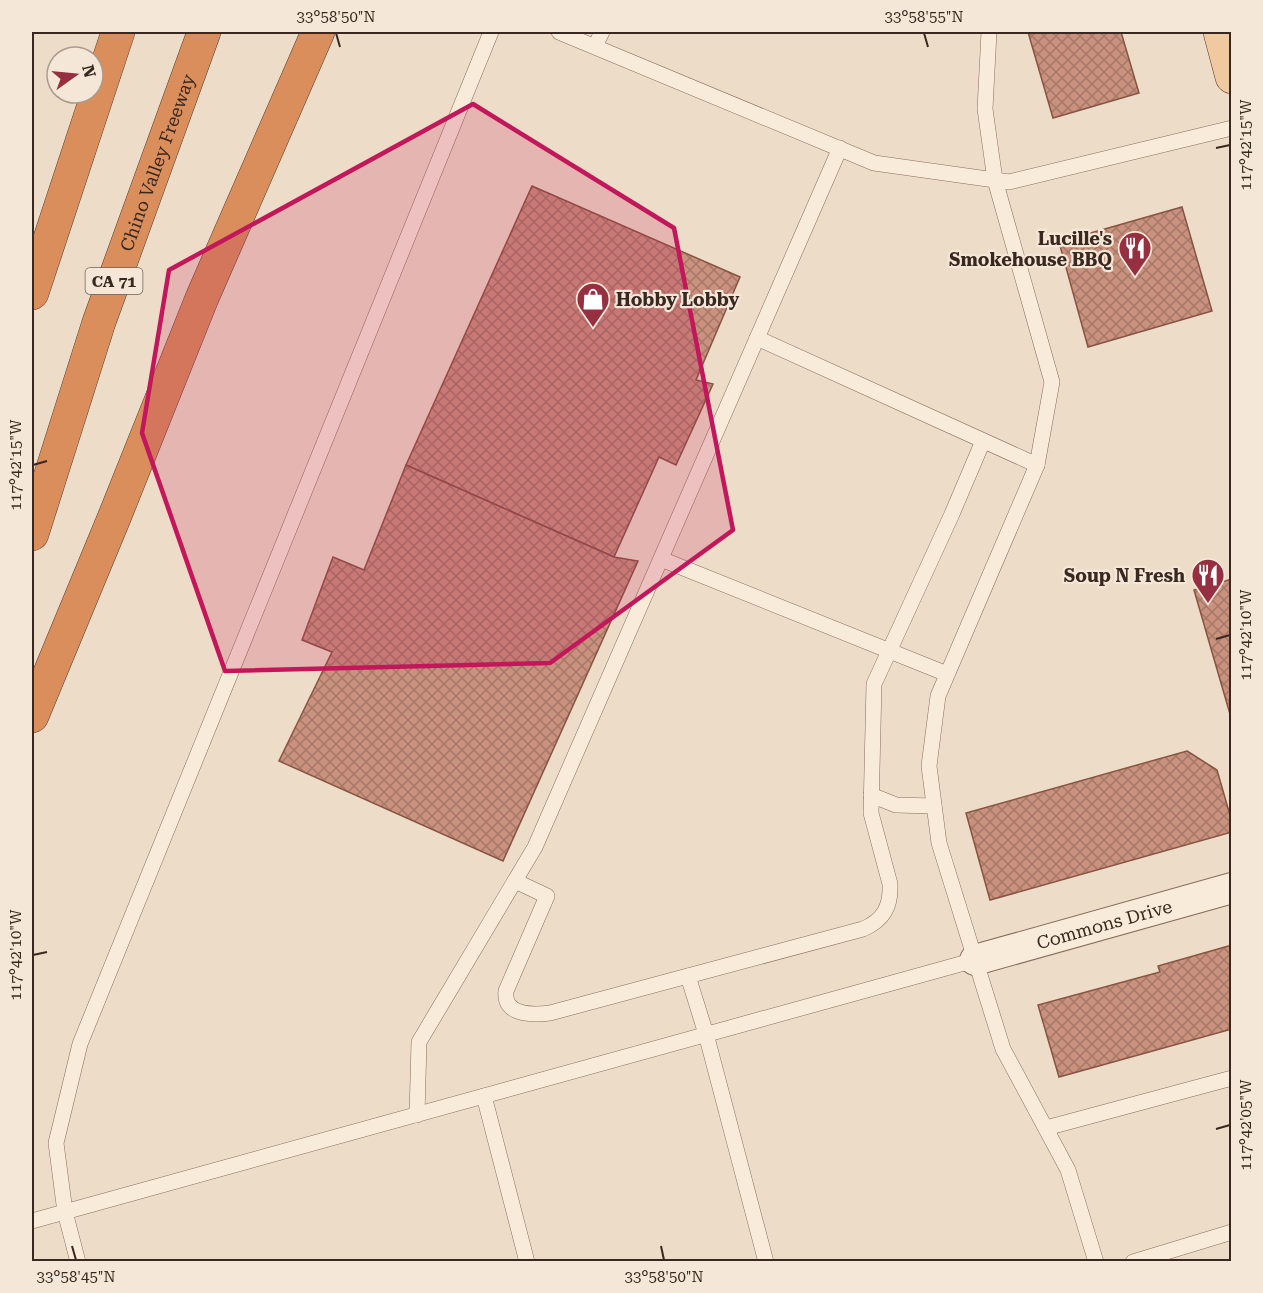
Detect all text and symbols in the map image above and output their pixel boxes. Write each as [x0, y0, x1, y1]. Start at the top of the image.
text: 33°58'50"N [296, 8, 376, 26]
text: 33°58'55"N [884, 8, 964, 26]
north arrow [45, 45, 105, 105]
text: N [78, 63, 100, 80]
street label: Chino Valley Freeway [115, 71, 199, 254]
text: 117°42'15"W [1237, 99, 1255, 190]
place label: Lucille's Smokehouse BBQ [949, 228, 1112, 270]
restaurant icon: Lucille's Smokehouse BBQ [1117, 230, 1153, 277]
road number: CA 71 [86, 268, 142, 294]
shop icon: Hobby Lobby [575, 281, 611, 328]
place label: Hobby Lobby [616, 289, 739, 310]
text: 117°42'15"W [7, 419, 25, 510]
restaurant icon: Soup N Fresh [1190, 557, 1226, 604]
place label: Soup N Fresh [1064, 565, 1185, 586]
text: 117°42'10"W [1237, 589, 1255, 680]
street label: Commons Drive [1034, 895, 1174, 953]
text: 117°42'10"W [7, 909, 25, 1000]
text: 117°42'05"W [1237, 1079, 1255, 1170]
text: 33°58'45"N [36, 1268, 116, 1286]
text: 33°58'50"N [624, 1268, 704, 1286]

